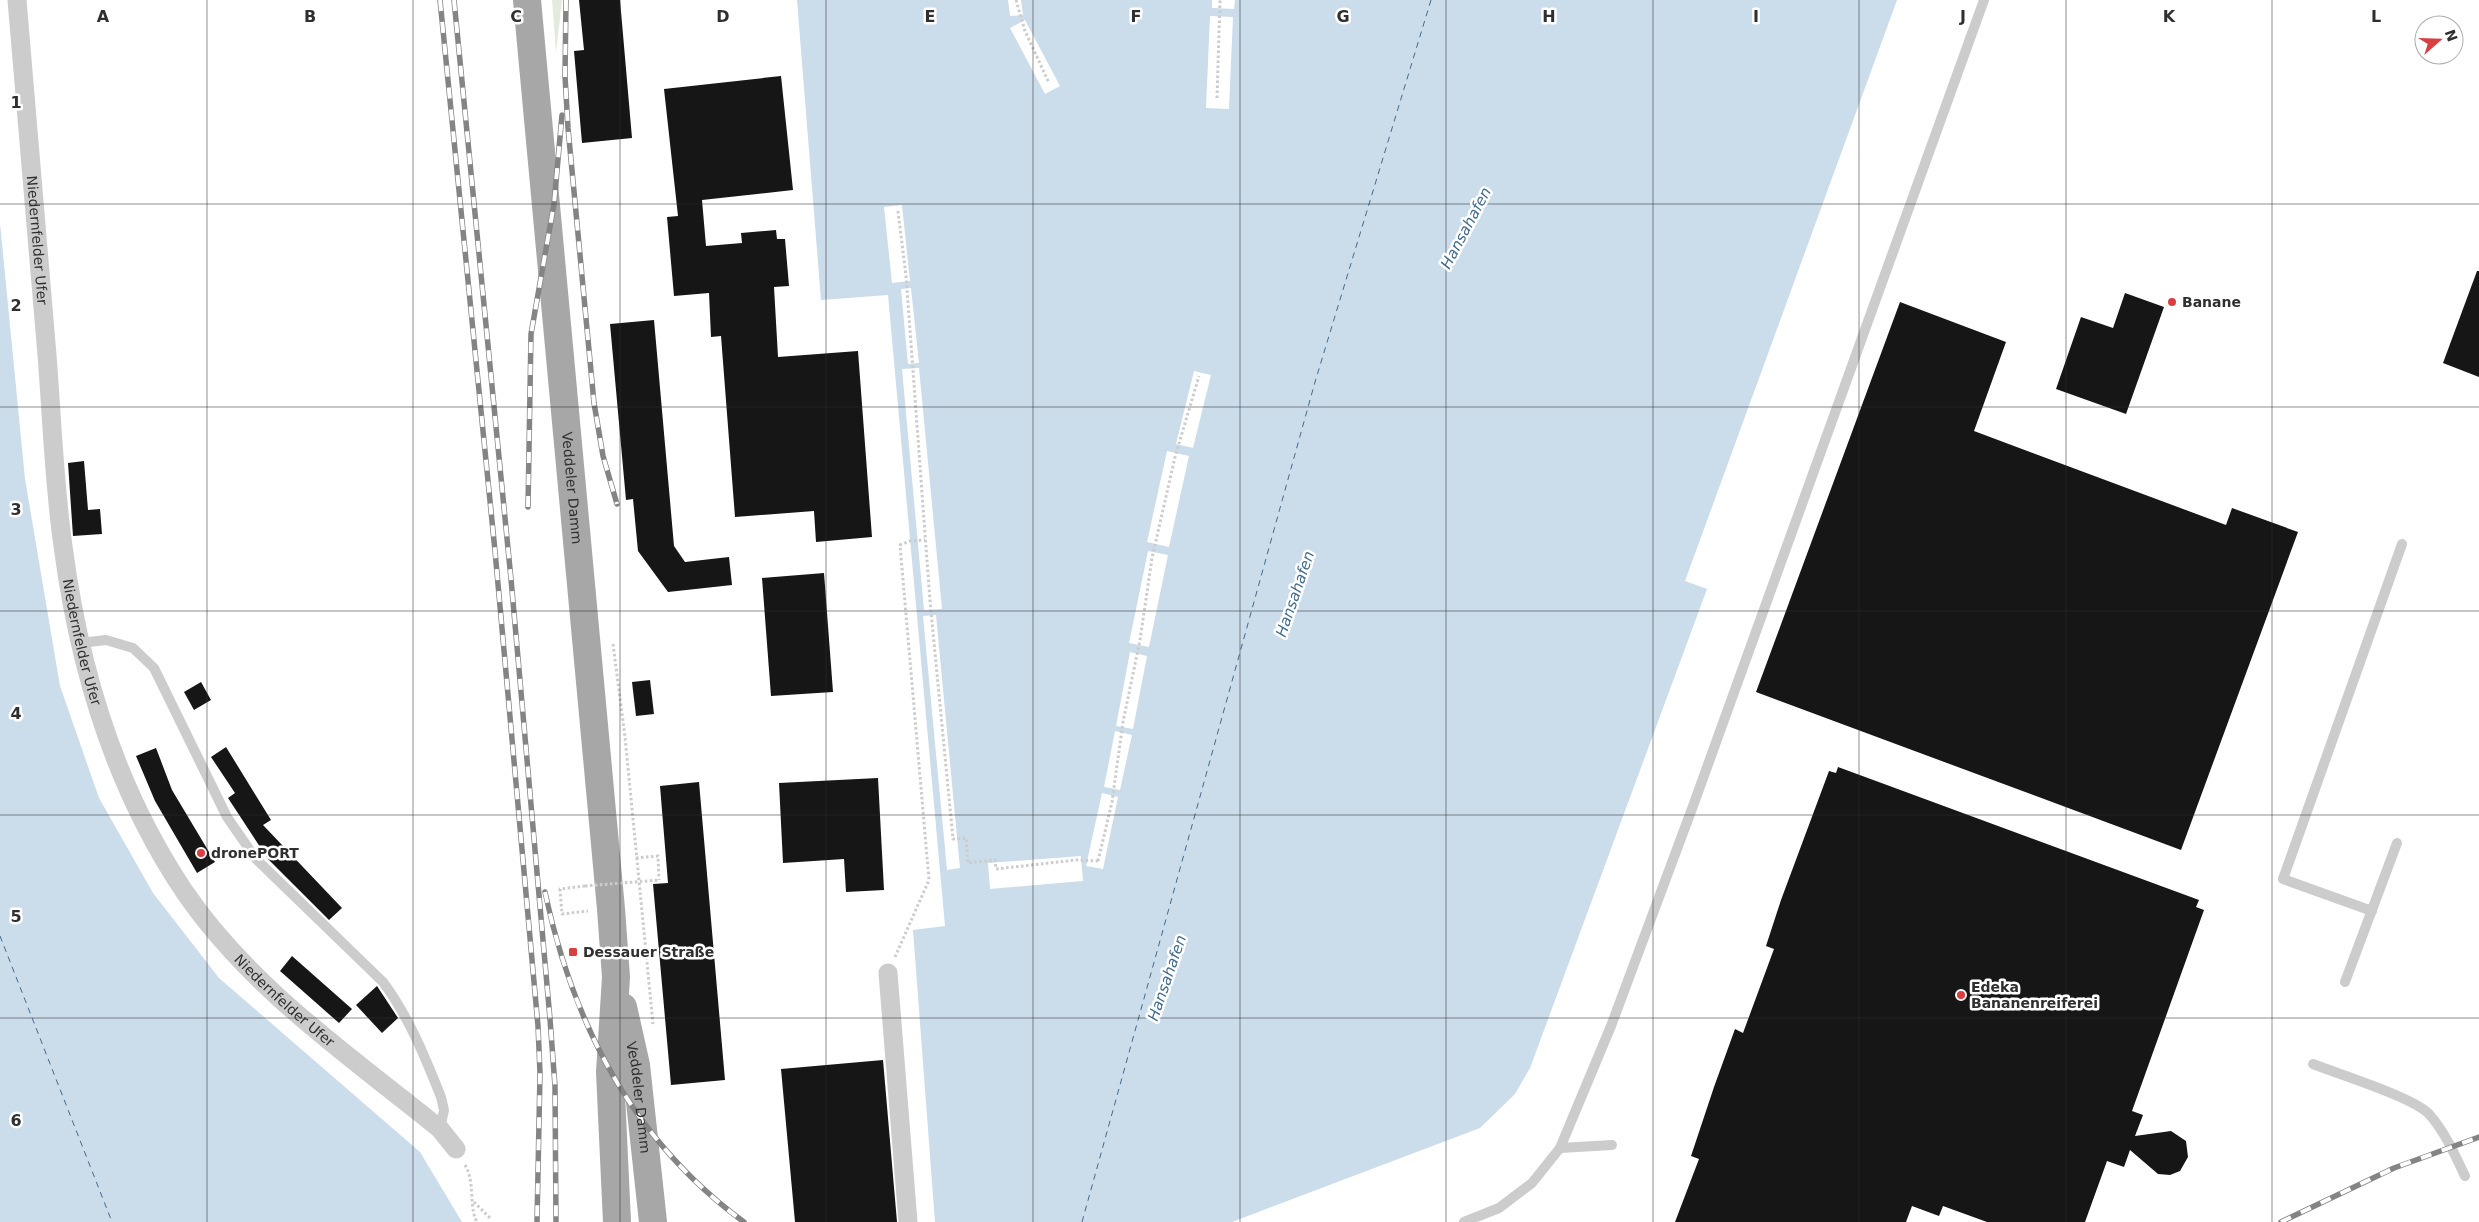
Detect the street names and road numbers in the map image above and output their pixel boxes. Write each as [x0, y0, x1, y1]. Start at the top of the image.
street label: Niedernfelder Ufer [24, 175, 51, 306]
street label: Veddeler Damm [559, 431, 585, 545]
street label: Niedernfelder Ufer [60, 578, 105, 708]
street label: Niedernfelder Ufer [231, 951, 338, 1050]
street label: Veddeler Damm [623, 1040, 654, 1154]

